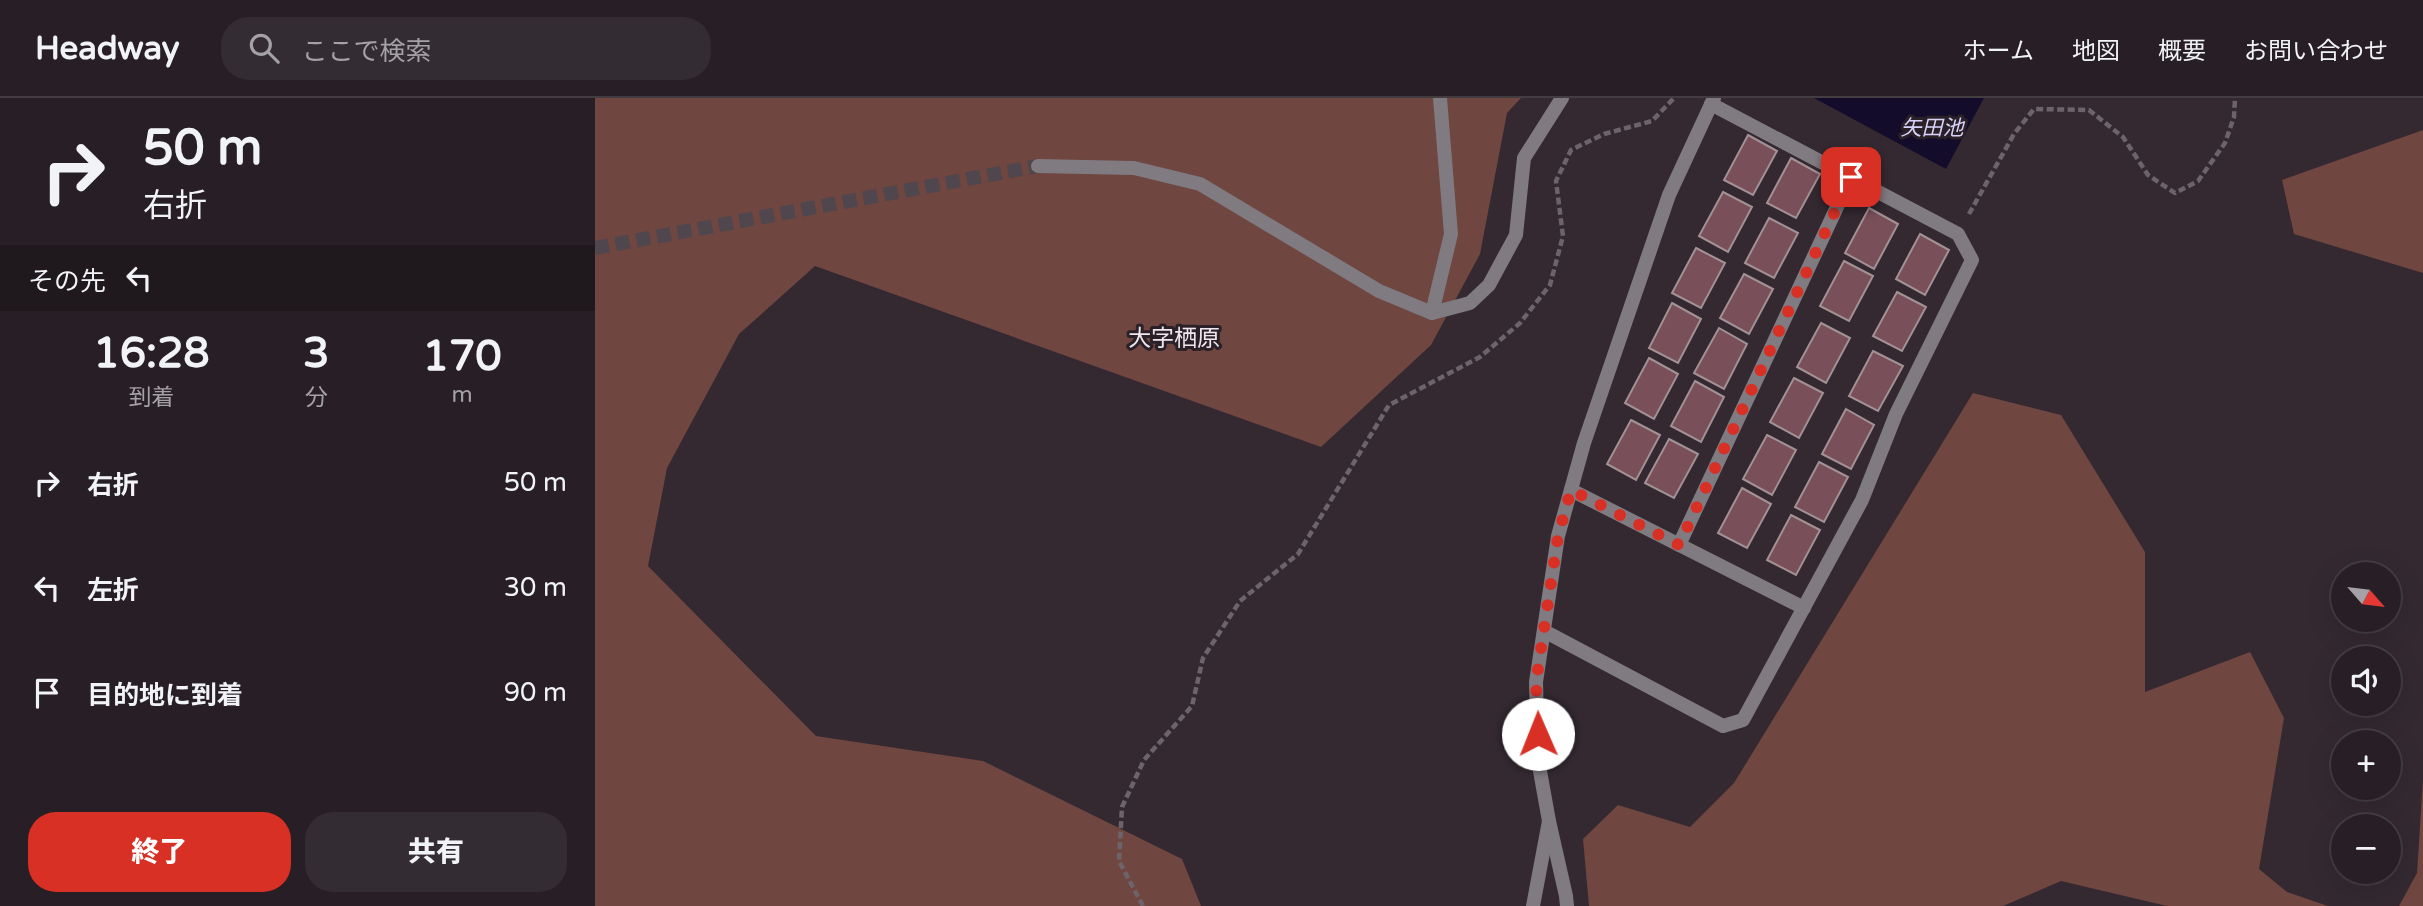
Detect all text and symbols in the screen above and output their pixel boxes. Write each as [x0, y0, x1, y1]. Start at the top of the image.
search box [221, 17, 711, 80]
text: Headway [35, 29, 179, 68]
icon: search [245, 29, 283, 67]
text: ここで検索 [301, 36, 431, 67]
text: ホーム [1963, 37, 2034, 66]
text: 地図 [2072, 37, 2120, 66]
text: 概要 [2158, 37, 2206, 66]
text: お問い合わせ [2244, 37, 2388, 66]
water label: 矢田池 [1901, 116, 1965, 141]
text: 50 m [143, 119, 262, 178]
icon: right [28, 126, 119, 217]
pin [1821, 147, 1881, 207]
icon: arrive [1832, 158, 1870, 196]
text: 右折 [143, 187, 207, 225]
icon: left [120, 259, 158, 297]
text: その先 [28, 266, 106, 297]
district label: 大字栖原 [1128, 325, 1220, 353]
text: 16:28 [93, 328, 210, 379]
text: 3 [303, 328, 329, 379]
text: 170 [423, 331, 502, 382]
text: m [452, 381, 473, 409]
text: 到着 [128, 384, 174, 412]
text: 分 [305, 384, 328, 412]
icon: right [28, 464, 66, 502]
text: 50 m [504, 467, 567, 498]
text: 右折 [87, 470, 139, 501]
north arrow [2331, 562, 2401, 632]
map controls [2331, 562, 2401, 884]
icon: left [28, 569, 66, 607]
text: 30 m [504, 572, 567, 603]
text: 左折 [87, 575, 139, 606]
button: sound [2331, 646, 2401, 716]
icon: arrive [28, 674, 66, 712]
text: 90 m [504, 677, 567, 708]
text: 目的地に到着 [87, 680, 243, 711]
position arrow [1501, 697, 1575, 771]
button: + [2331, 730, 2401, 800]
button: 終了 [28, 812, 291, 892]
button: 共有 [305, 812, 567, 892]
button: − [2331, 814, 2401, 884]

